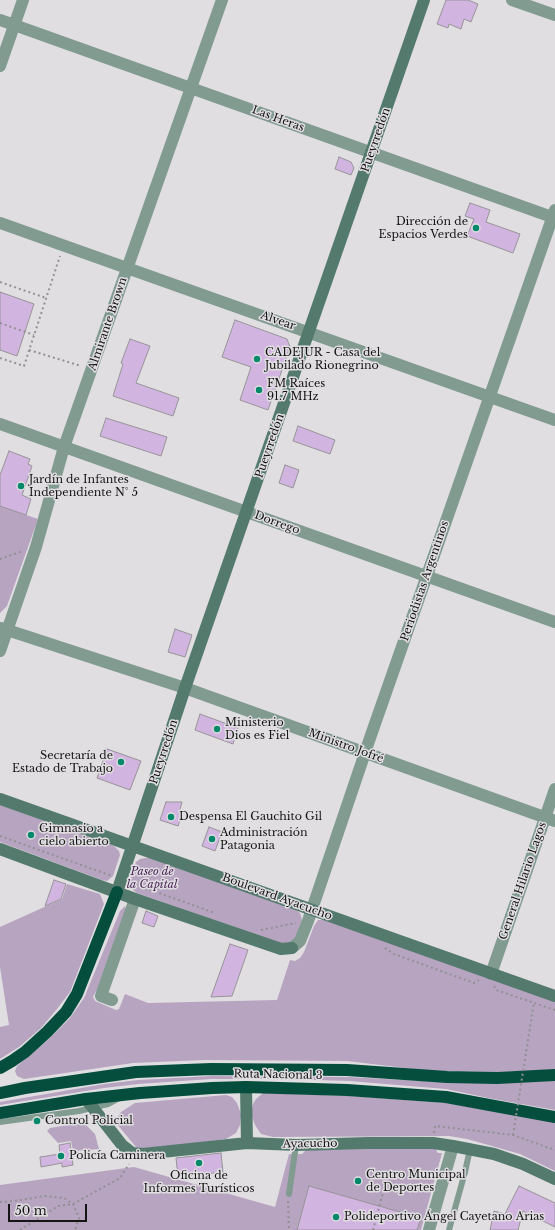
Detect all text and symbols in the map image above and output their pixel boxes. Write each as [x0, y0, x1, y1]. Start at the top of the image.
street label: Las Heras [250, 103, 306, 135]
street label: Pueyrredón [359, 106, 393, 174]
place label: Dirección de Espacios Verdes [379, 215, 468, 241]
marker: Dirección de Espacios Verdes [471, 223, 481, 233]
street label: Almirante Brown [86, 276, 130, 372]
street label: Alvear [259, 309, 297, 333]
place label: CADEJUR - Casa del Jubilado Rionegrino [265, 346, 380, 372]
marker: CADEJUR - Casa del Jubilado Rionegrino [252, 354, 262, 364]
place label: FM Raíces 91.7 MHz [267, 377, 325, 403]
marker: FM Raíces 91.7 MHz [254, 385, 264, 395]
street label: Pueyrredón [253, 412, 287, 480]
place label: Jardín de Infantes Independiente N° 5 [29, 473, 138, 499]
marker: Jardín de Infantes Independiente N° 5 [16, 481, 26, 491]
street label: Dorrego [253, 509, 301, 537]
street label: Periodistas Argentinos [398, 519, 452, 643]
place label: Ministerio Dios es Fiel [225, 716, 289, 742]
street label: Pueyrredón [147, 718, 181, 786]
marker: Ministerio Dios es Fiel [212, 724, 222, 734]
street label: Ministro Jofré [307, 726, 385, 766]
place label: Secretaría de Estado de Trabajo [12, 749, 113, 775]
marker: Secretaría de Estado de Trabajo [116, 757, 126, 767]
place label: Despensa El Gauchito Gil [179, 810, 322, 824]
marker: Despensa El Gauchito Gil [166, 812, 176, 822]
street label: General Hilario Lagos [497, 820, 549, 942]
place label: Gimnasio a cielo abierto [39, 822, 109, 848]
place label: Administración Patagonia [220, 826, 308, 852]
marker: Gimnasio a cielo abierto [26, 830, 36, 840]
marker: Administración Patagonia [207, 834, 217, 844]
park label: Paseo de la Capital [127, 865, 177, 891]
street label: Boulevard Ayacucho [220, 871, 334, 923]
street label: Ruta Nacional 3 [233, 1068, 323, 1082]
place label: Control Policial [45, 1114, 133, 1128]
marker: Control Policial [32, 1116, 42, 1126]
street label: Ayacucho [283, 1137, 337, 1151]
place label: Policía Caminera [69, 1149, 165, 1163]
marker: Policía Caminera [56, 1151, 66, 1161]
marker: Oficina de Informes Turísticos [194, 1158, 204, 1168]
place label: Centro Municipal de Deportes [366, 1168, 466, 1194]
place label: Oficina de Informes Turísticos [144, 1169, 254, 1195]
marker: Centro Municipal de Deportes [353, 1176, 363, 1186]
scale bar [10, 1196, 89, 1222]
text: 50 m [15, 1203, 47, 1218]
place label: Polideportivo Ángel Cayetano Arias [344, 1210, 544, 1224]
marker: Polideportivo Ángel Cayetano Arias [331, 1212, 341, 1222]

